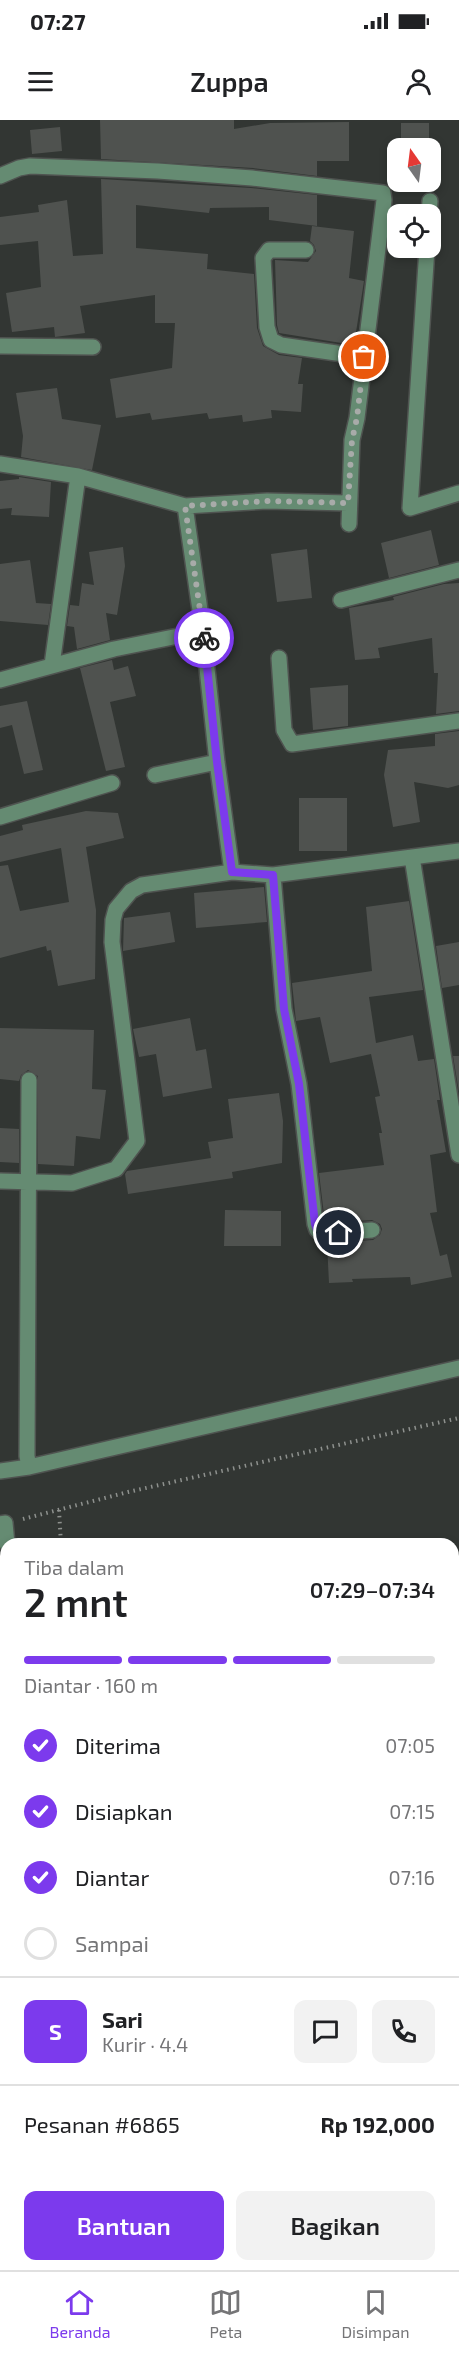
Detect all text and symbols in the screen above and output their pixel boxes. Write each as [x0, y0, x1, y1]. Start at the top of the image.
text: 07:27 [30, 8, 86, 34]
icon: menu [24, 65, 57, 98]
text: Zuppa [190, 65, 269, 97]
icon: person [402, 65, 435, 98]
north arrow [387, 138, 441, 192]
map controls [387, 138, 441, 258]
button: locate [387, 204, 441, 258]
pin [338, 331, 389, 382]
icon: bag [347, 340, 380, 373]
courier [174, 608, 234, 668]
icon: bike [188, 622, 221, 655]
pin [313, 1207, 364, 1258]
icon: home [322, 1216, 355, 1249]
text: Tiba dalam [24, 1555, 124, 1579]
text: 07:29–07:34 [310, 1576, 435, 1602]
text: 2 mnt [24, 1578, 128, 1625]
text: Diantar · 160 m [24, 1673, 158, 1697]
icon: check [24, 1729, 57, 1762]
text: Diterima [75, 1732, 161, 1758]
text: 07:05 [385, 1733, 435, 1757]
icon: check [24, 1795, 57, 1828]
text: Disiapkan [75, 1798, 173, 1824]
text: 07:15 [389, 1799, 435, 1823]
icon: check [24, 1861, 57, 1894]
text: Diantar [75, 1864, 149, 1890]
text: 07:16 [389, 1865, 435, 1889]
text: Sampai [75, 1930, 149, 1956]
button: chat [294, 2000, 357, 2063]
button: phone [372, 2000, 435, 2063]
text: Sari [102, 2006, 143, 2032]
text: S [49, 2018, 62, 2044]
text: Kurir · 4.4 [102, 2032, 188, 2056]
text: Pesanan #6865 [24, 2111, 180, 2137]
text: Rp 192,000 [321, 2111, 435, 2137]
button: Bantuan [24, 2191, 224, 2260]
button: Bagikan [236, 2191, 435, 2260]
tab: Beranda [49, 2286, 110, 2341]
tab: Peta [209, 2286, 242, 2341]
tab: Disimpan [341, 2286, 410, 2341]

